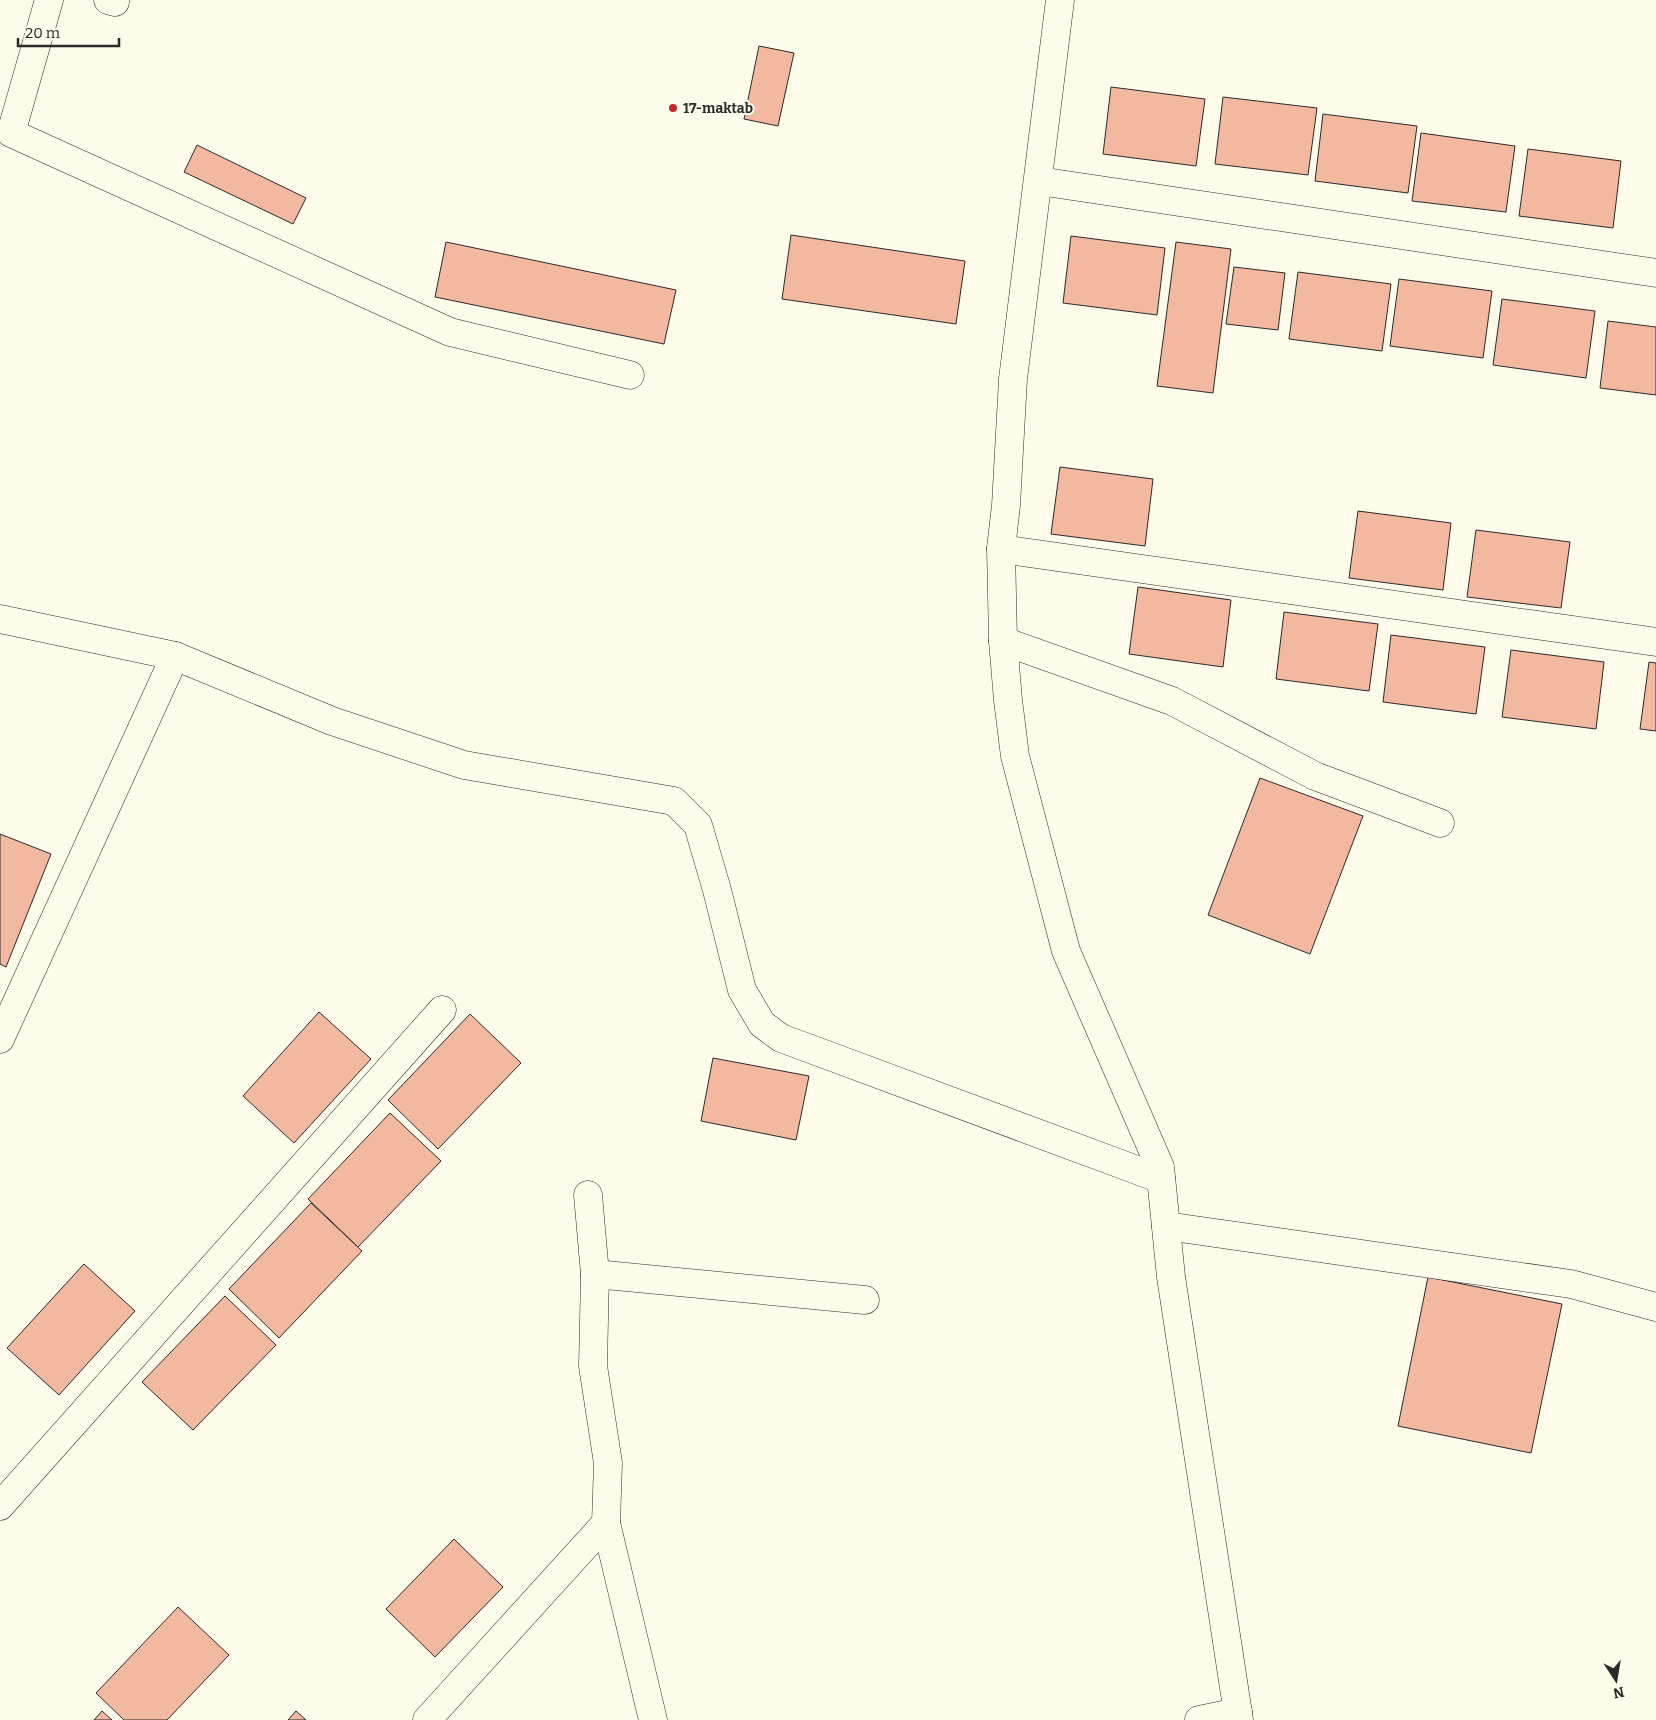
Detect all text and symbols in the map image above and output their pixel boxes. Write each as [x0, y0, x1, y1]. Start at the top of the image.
scale bar [18, 15, 119, 47]
text: 20 m [25, 24, 61, 42]
place label: 17-maktab [683, 100, 753, 117]
marker: 17-maktab [667, 102, 679, 114]
north arrow [1591, 1655, 1641, 1705]
text: N [1611, 1683, 1626, 1702]

